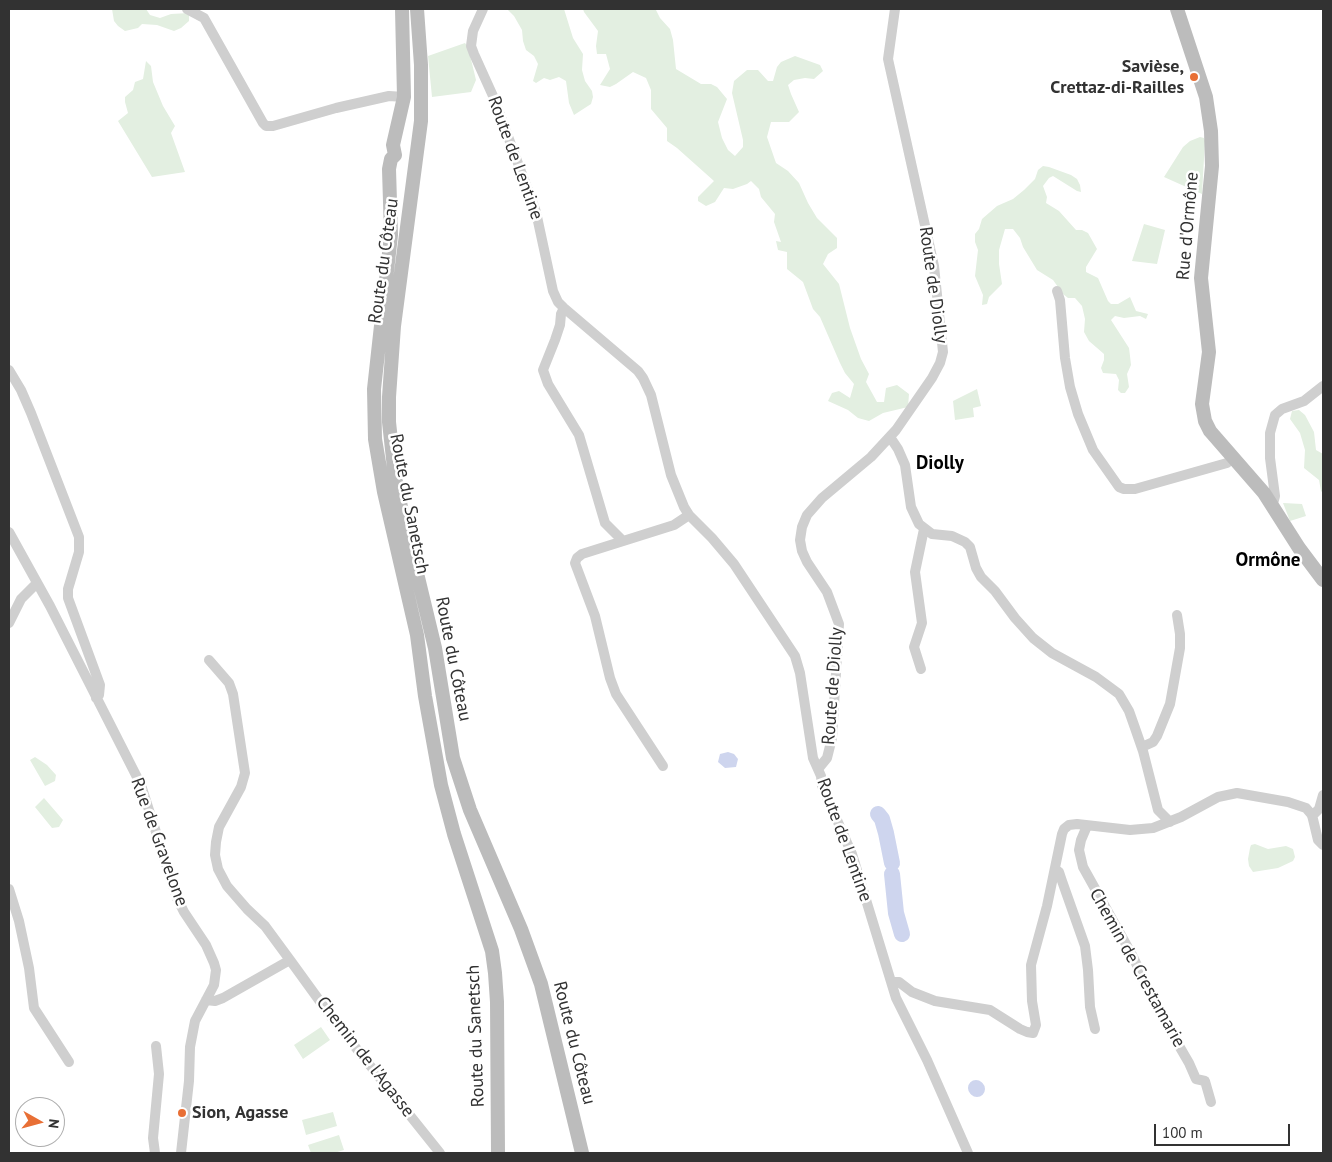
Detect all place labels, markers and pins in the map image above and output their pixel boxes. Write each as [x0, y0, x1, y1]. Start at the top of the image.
place label: Savièse, Crettaz-di-Railles [1050, 56, 1184, 98]
marker: Savièse, Crettaz-di-Railles [1188, 71, 1200, 83]
place label: Sion, Agasse [192, 1102, 288, 1124]
marker: Sion, Agasse [176, 1107, 188, 1119]

